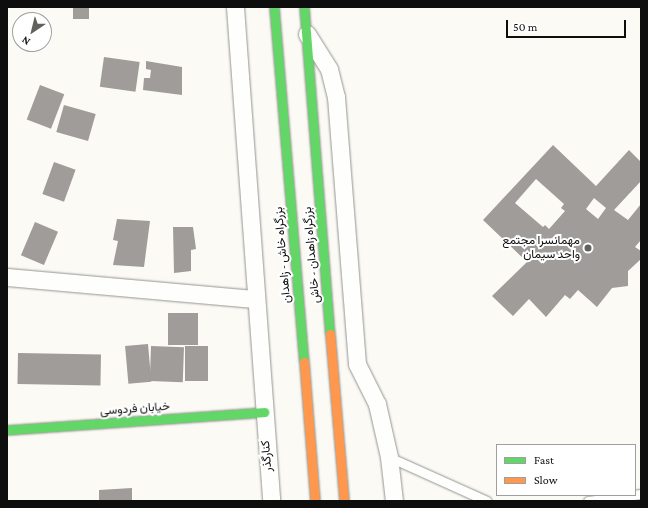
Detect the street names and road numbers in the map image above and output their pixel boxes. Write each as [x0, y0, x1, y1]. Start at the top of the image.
street label: بزرگراه خاش - زاهدان [272, 206, 294, 304]
street label: بزرگراه زاهدان - خاش [301, 206, 323, 304]
street label: خیابان فردوسی [100, 399, 170, 419]
street label: کنارگذر [259, 440, 275, 472]

